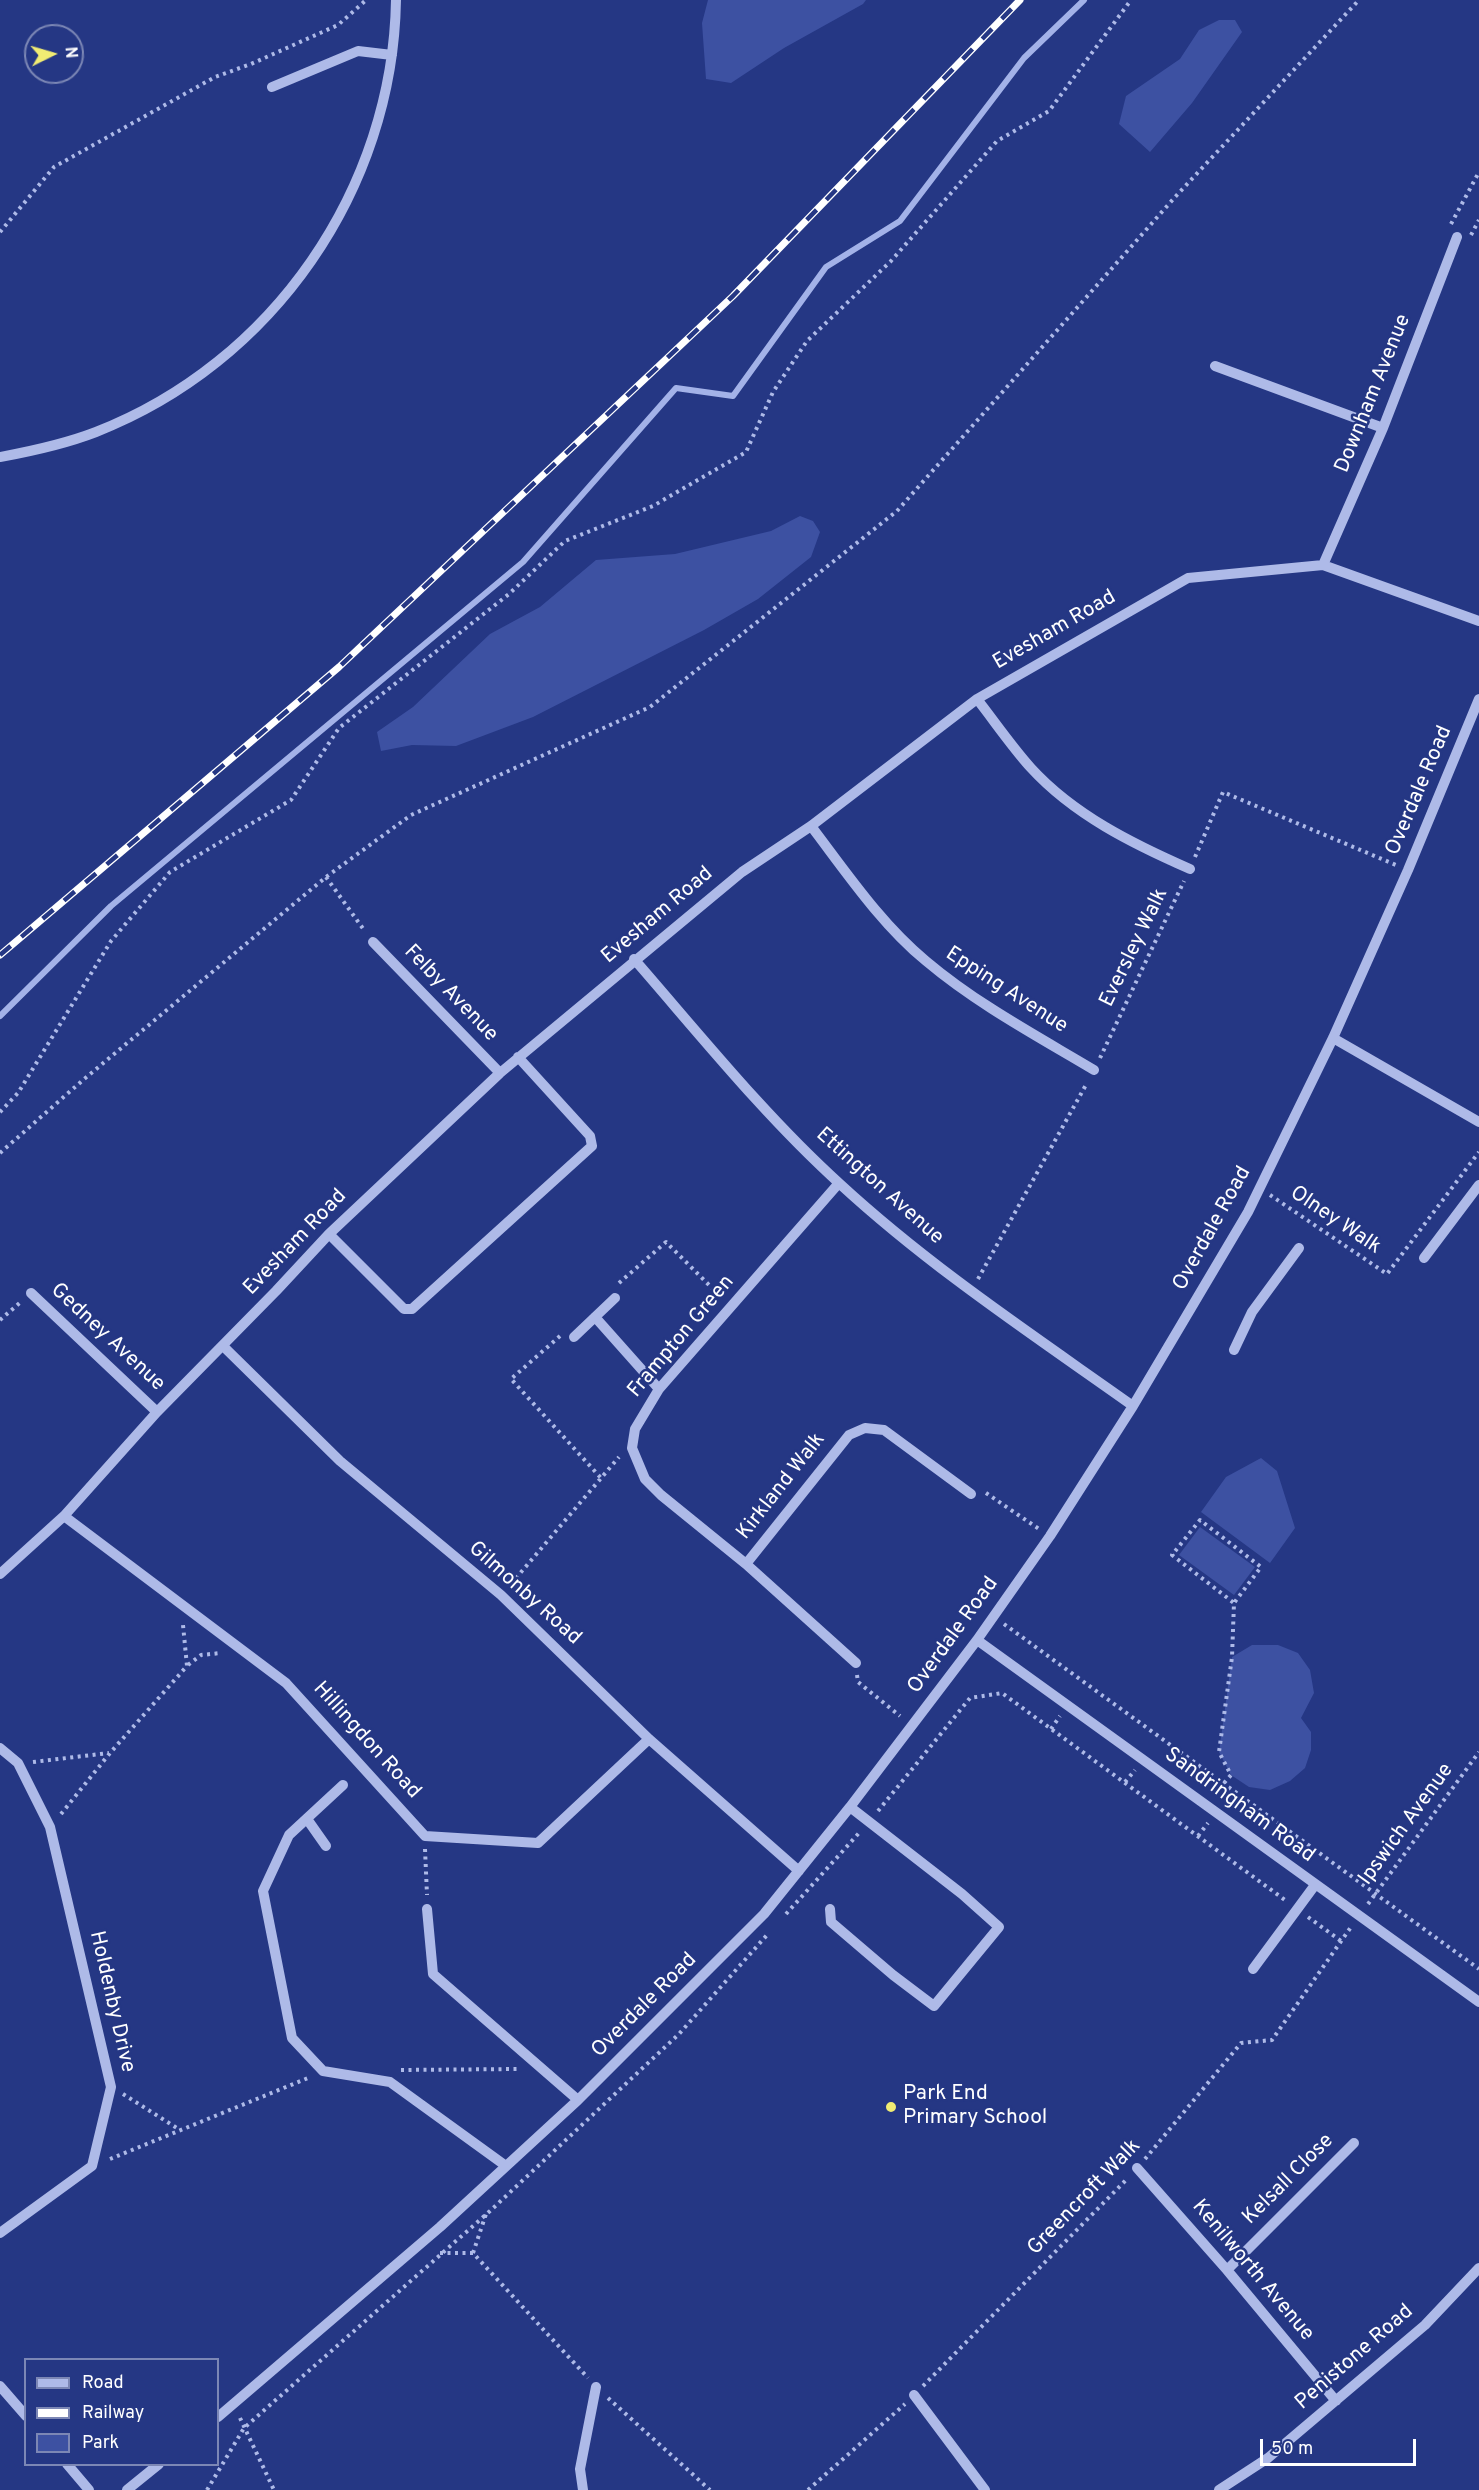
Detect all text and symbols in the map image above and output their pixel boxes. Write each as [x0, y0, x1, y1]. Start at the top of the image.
north arrow [24, 24, 84, 84]
text: N [59, 46, 80, 59]
street label: Downham Avenue [1331, 311, 1417, 477]
street label: Evesham Road [989, 586, 1121, 676]
street label: Overdale Road [1381, 723, 1459, 859]
street label: Evesham Road [597, 862, 719, 970]
street label: Eversley Walk [1095, 885, 1175, 1011]
street label: Felby Avenue [398, 940, 502, 1048]
street label: Epping Avenue [940, 942, 1072, 1040]
street label: Ettington Avenue [810, 1123, 948, 1251]
street label: Overdale Road [1168, 1162, 1258, 1296]
street label: Olney Walk [1285, 1181, 1385, 1261]
street label: Evesham Road [239, 1185, 353, 1301]
street label: Frampton Green [623, 1271, 741, 1403]
street label: Gedney Avenue [45, 1279, 169, 1397]
street label: Kirkland Walk [732, 1428, 832, 1546]
street label: Gilmonby Road [462, 1537, 586, 1651]
street label: Overdale Road [903, 1573, 1005, 1699]
street label: Hillingdon Road [307, 1677, 425, 1805]
street label: Sandringham Road [1159, 1743, 1319, 1869]
street label: Ipswich Avenue [1354, 1759, 1460, 1891]
street label: Holdenby Drive [82, 1929, 140, 2075]
street label: Overdale Road [587, 1948, 703, 2064]
place label: Park End Primary School [903, 2082, 1047, 2132]
marker: Park End Primary School [884, 2100, 898, 2114]
street label: Kelsall Close [1238, 2129, 1340, 2231]
street label: Greencroft Walk [1023, 2135, 1147, 2261]
street label: Kenilworth Avenue [1185, 2195, 1319, 2347]
street label: Penistone Road [1291, 2300, 1419, 2416]
legend [24, 2358, 219, 2466]
text: Road [82, 2372, 124, 2395]
text: Railway [82, 2402, 144, 2425]
scale bar [1263, 2427, 1419, 2465]
text: Park [82, 2432, 119, 2455]
text: 50 m [1271, 2438, 1313, 2461]

